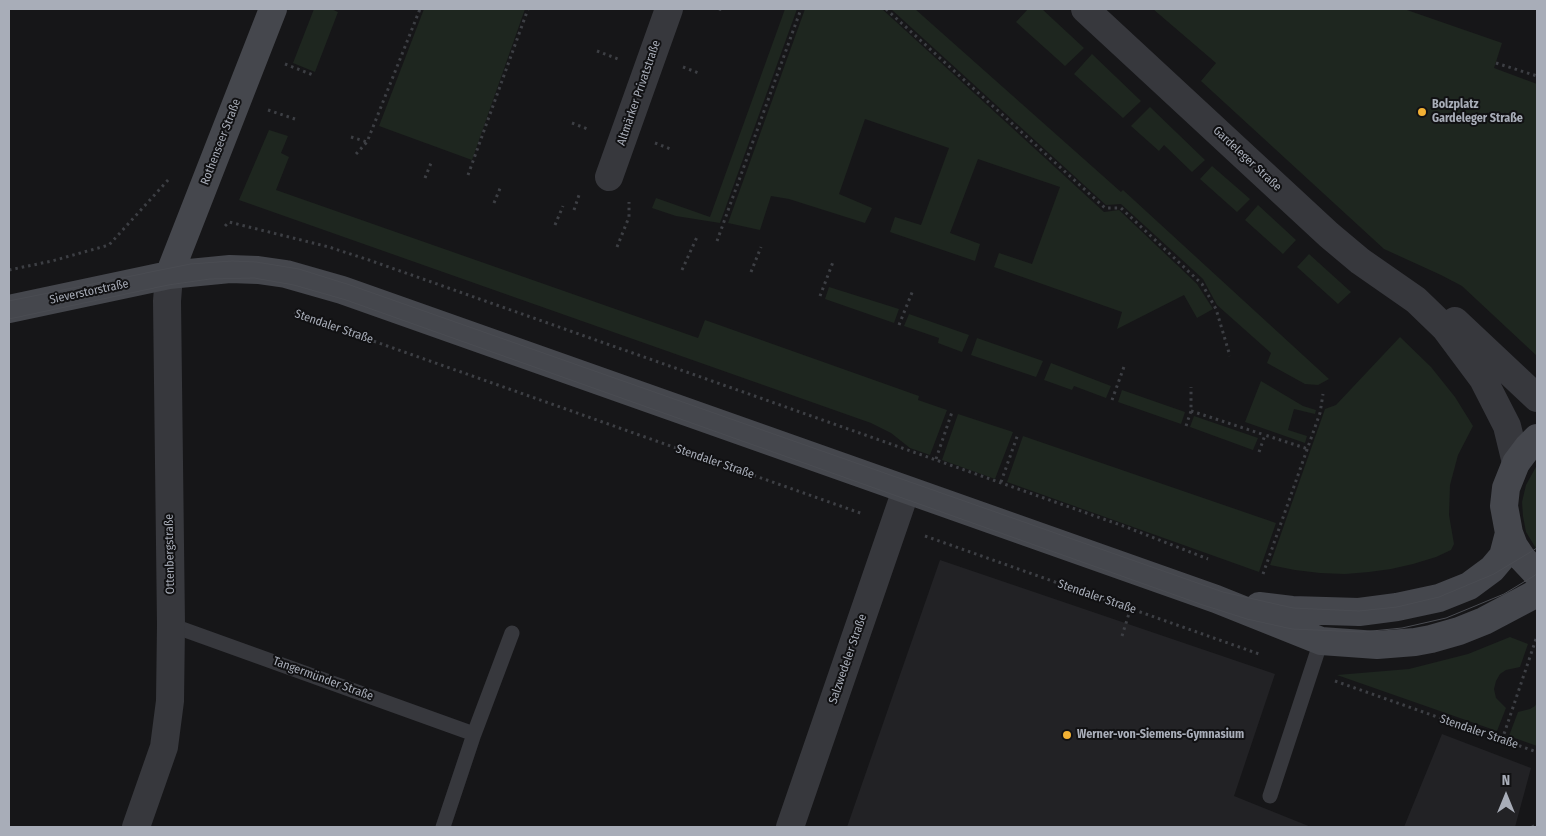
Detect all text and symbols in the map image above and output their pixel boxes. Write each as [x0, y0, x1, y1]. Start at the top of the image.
street label: Altmärker Privatstraße [614, 38, 664, 148]
street label: Rothenseer Straße [198, 97, 244, 187]
place label: Bolzplatz Gardeleger Straße [1432, 98, 1523, 126]
marker: Bolzplatz Gardeleger Straße [1416, 106, 1428, 118]
street label: Gardeleger Straße [1210, 124, 1284, 194]
street label: Sieverstorstraße [48, 277, 130, 307]
street label: Stendaler Straße [293, 307, 375, 347]
street label: Stendaler Straße [674, 442, 756, 482]
street label: Ottenbergstraße [162, 514, 178, 594]
street label: Stendaler Straße [1056, 577, 1138, 617]
street label: Salzwedeler Straße [826, 612, 870, 706]
street label: Tangermünder Straße [271, 654, 375, 704]
street label: Stendaler Straße [1438, 712, 1520, 752]
place label: Werner-von-Siemens-Gymnasium [1077, 728, 1244, 742]
marker: Werner-von-Siemens-Gymnasium [1061, 729, 1073, 741]
north arrow [1481, 771, 1531, 821]
text: N [1502, 772, 1510, 789]

